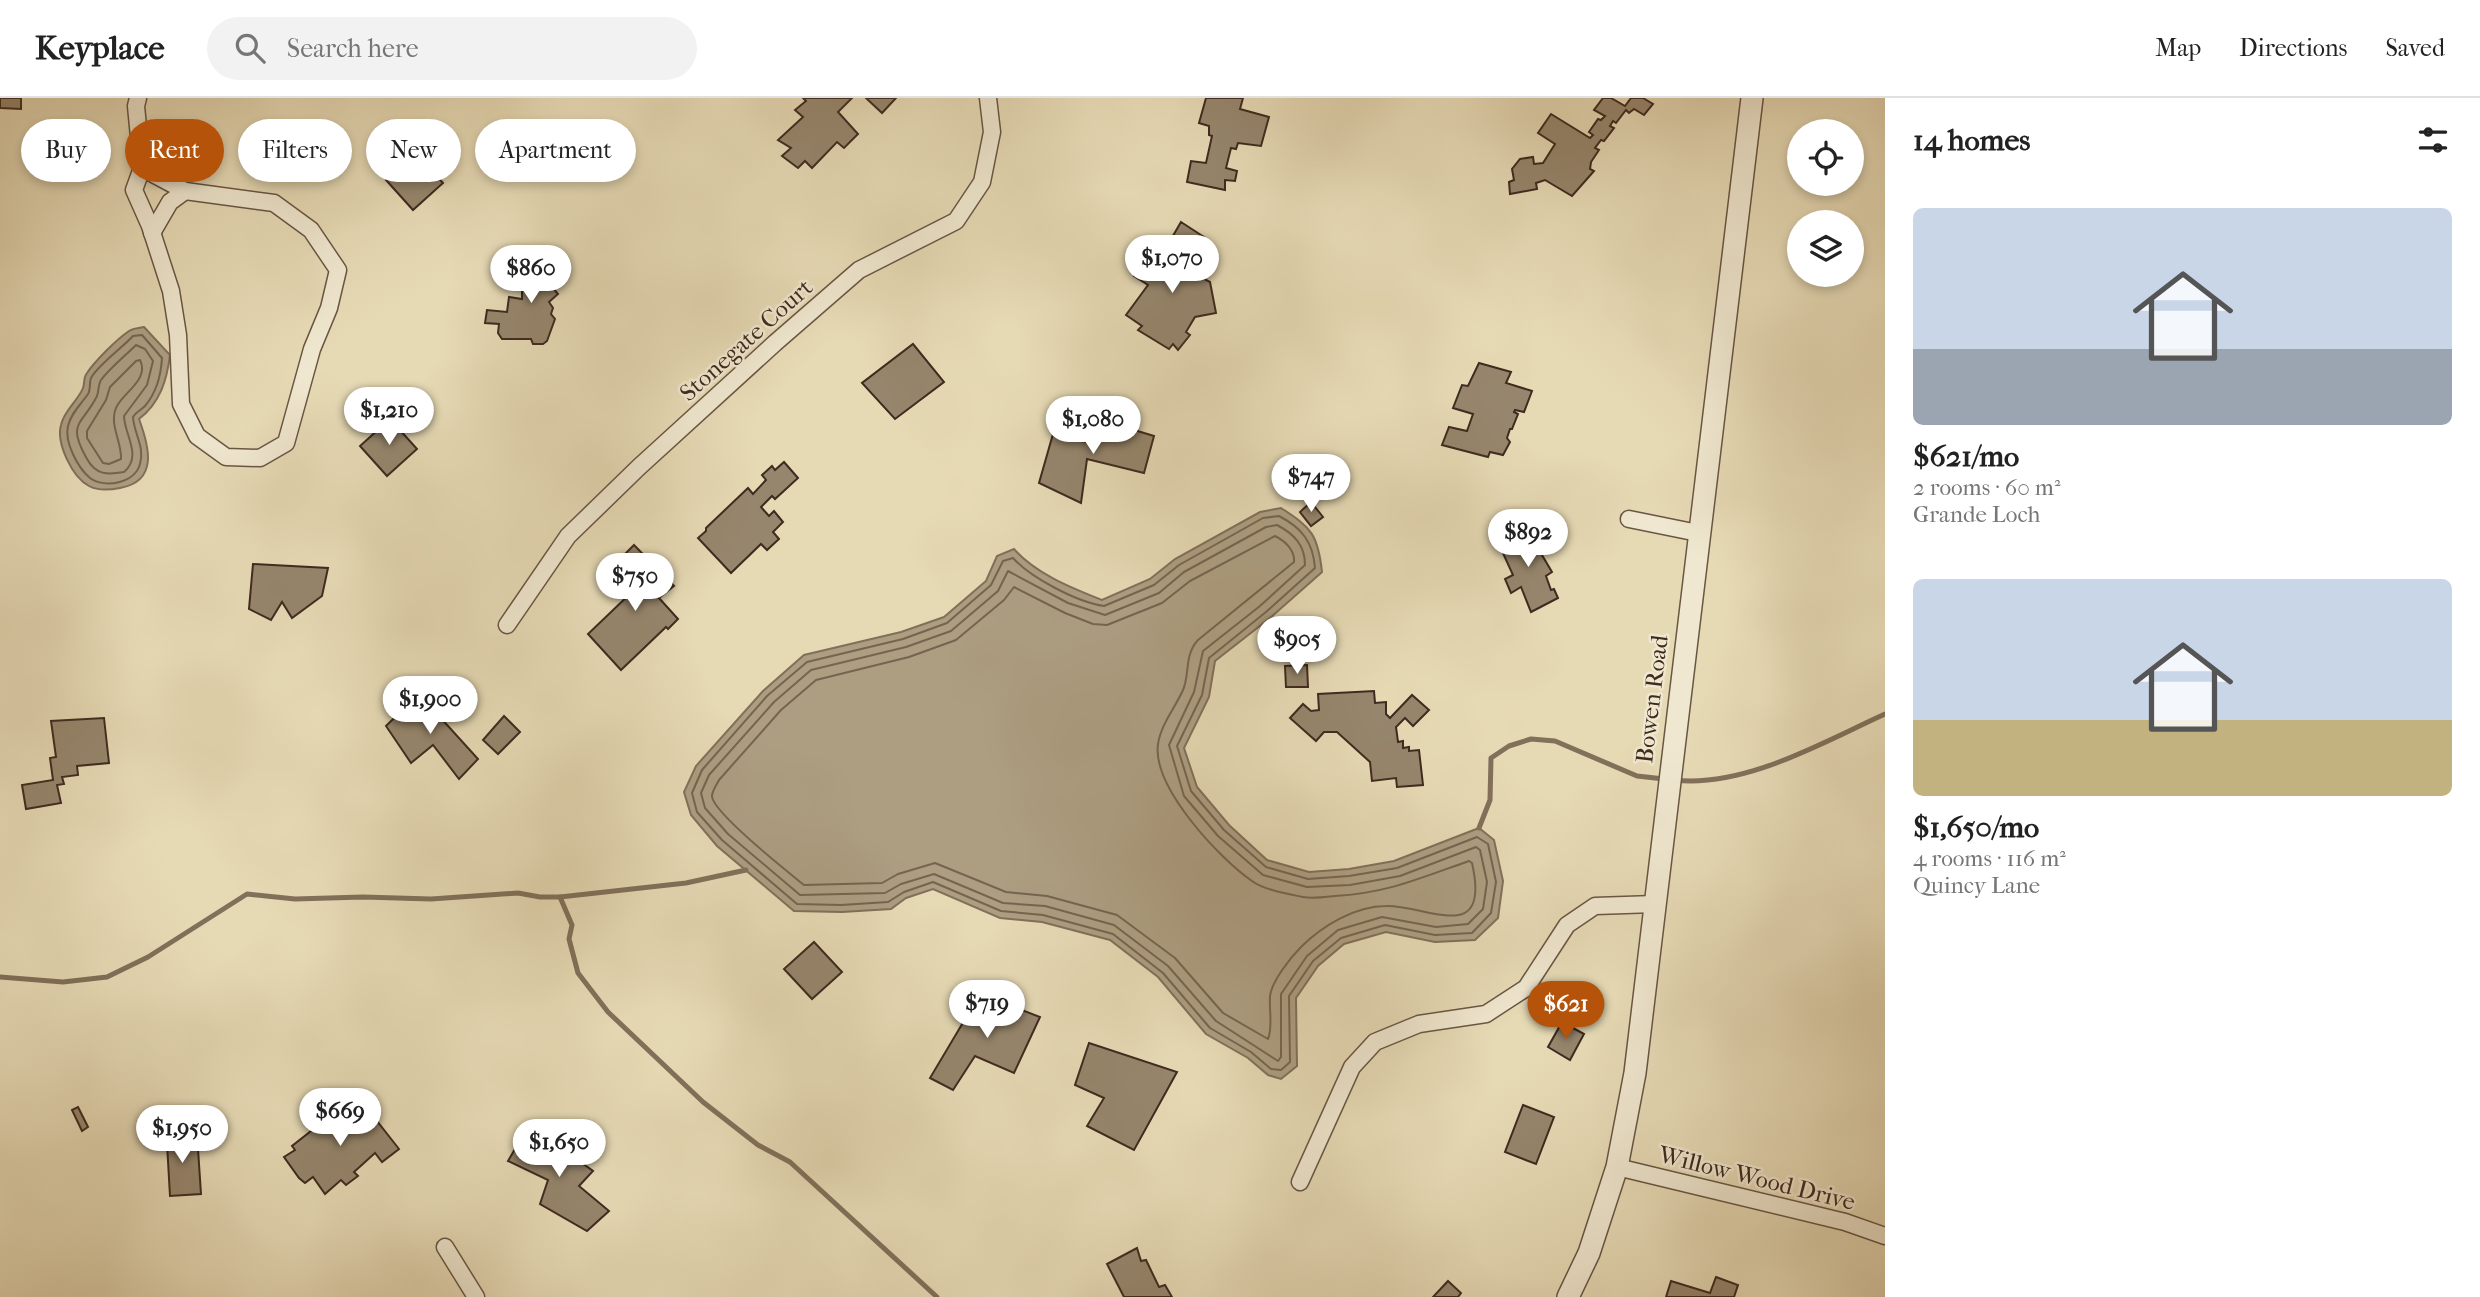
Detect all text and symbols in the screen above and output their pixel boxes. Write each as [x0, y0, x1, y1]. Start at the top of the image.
search box [207, 17, 697, 80]
text: Keyplace [35, 29, 165, 68]
icon: search [231, 29, 269, 67]
text: Search here [287, 33, 419, 64]
text: Map [2155, 34, 2201, 62]
text: Directions [2239, 34, 2347, 62]
text: Saved [2385, 34, 2445, 62]
chip: Buy [21, 119, 111, 182]
chip: Rent [125, 119, 224, 182]
chip: Filters [238, 119, 352, 182]
chip: New [366, 119, 461, 182]
chip: Apartment [475, 119, 636, 182]
map controls [1787, 119, 1864, 287]
button: locate [1787, 119, 1864, 196]
icon: filters [2414, 121, 2452, 159]
text: 14 homes [1913, 123, 2030, 158]
button: layers [1787, 210, 1864, 287]
pin: $1,070 [1115, 236, 1229, 295]
text: $1,070 [1141, 244, 1203, 271]
pin: $860 [490, 246, 572, 305]
icon: home [2120, 253, 2246, 379]
text: $860 [506, 254, 556, 281]
street label: Stonegate Court [674, 273, 818, 407]
pin: $1,210 [332, 388, 446, 447]
text: $1,210 [360, 396, 418, 423]
pin: $1,080 [1036, 396, 1150, 456]
text: $1,080 [1062, 405, 1124, 432]
text: $621/mo [1913, 439, 2019, 474]
pin: $747 [1270, 454, 1352, 514]
text: $747 [1287, 463, 1335, 490]
text: 2 rooms · 60 m² [1913, 474, 2060, 501]
text: Grande Loch [1913, 501, 2040, 528]
pin: $892 [1487, 510, 1569, 569]
text: $892 [1504, 518, 1552, 545]
pin: $750 [594, 554, 676, 613]
text: $750 [612, 562, 658, 589]
pin: $905 [1256, 616, 1338, 676]
icon: home [2120, 624, 2246, 750]
text: $905 [1273, 625, 1321, 652]
street label: Bowen Road [1630, 632, 1674, 765]
pin: $1,900 [373, 676, 487, 736]
text: $1,900 [399, 685, 461, 712]
text: $1,650/mo [1913, 810, 2039, 845]
text: 4 rooms · 116 m² [1913, 845, 2066, 872]
text: Quincy Lane [1913, 872, 2040, 899]
pin: $719 [946, 981, 1028, 1040]
pin: $621 [1525, 982, 1607, 1041]
text: $719 [965, 989, 1009, 1016]
text: $621 [1543, 990, 1589, 1017]
pin: $669 [299, 1088, 381, 1148]
text: $669 [315, 1097, 365, 1124]
pin: $1,950 [125, 1105, 239, 1165]
text: $1,950 [152, 1114, 212, 1141]
pin: $1,650 [502, 1119, 616, 1179]
text: $1,650 [529, 1128, 589, 1155]
street label: Willow Wood Drive [1655, 1140, 1858, 1216]

